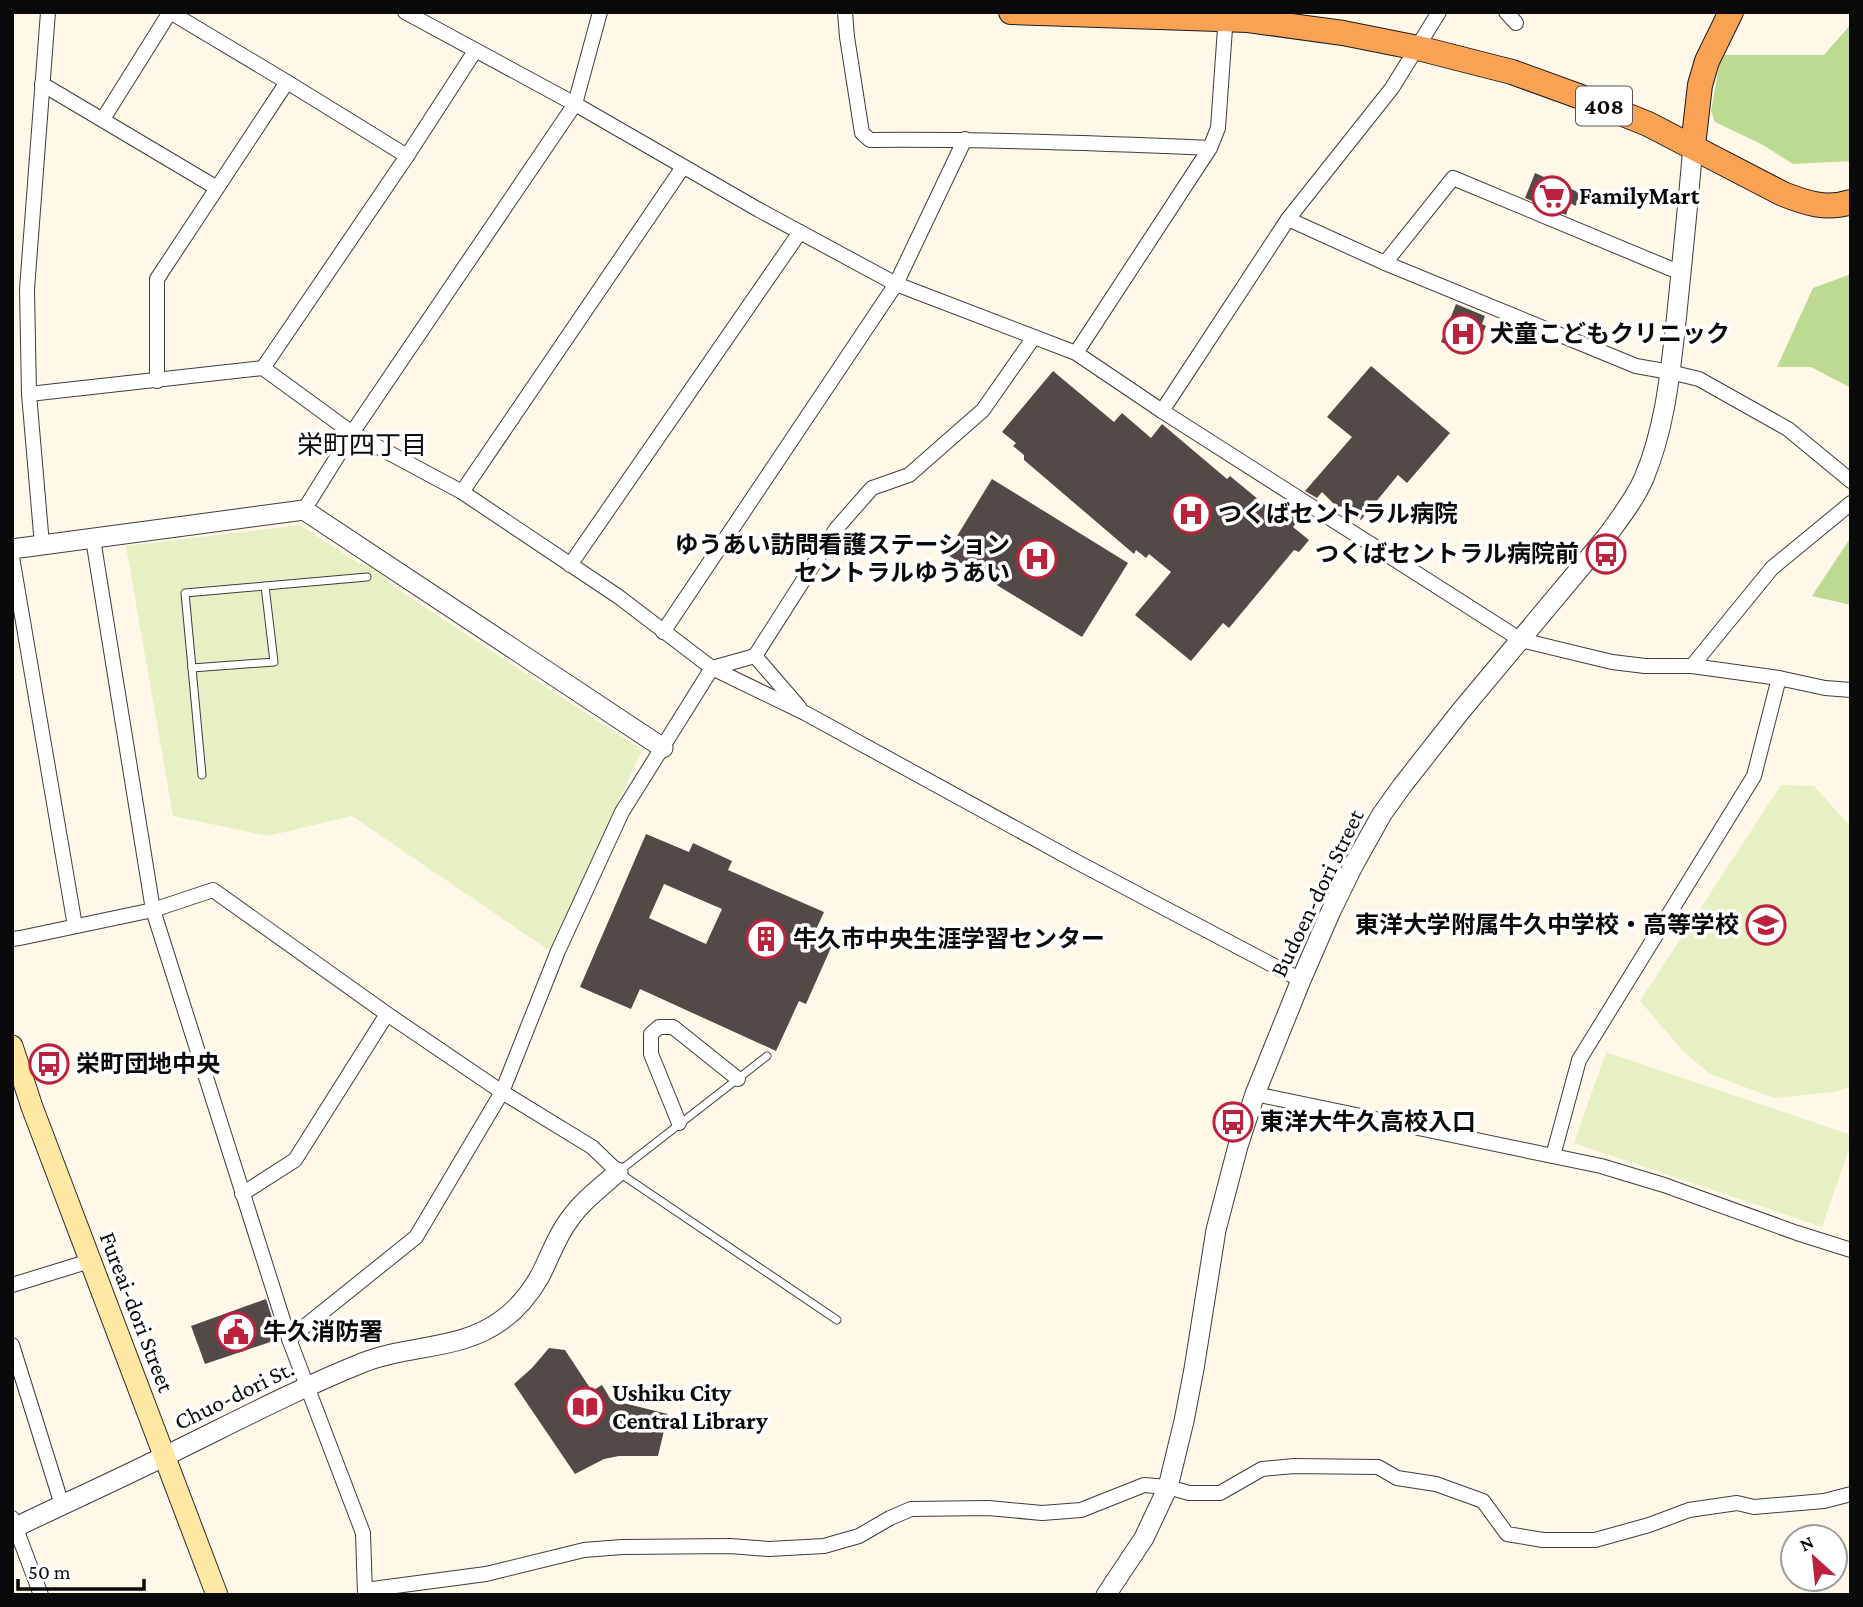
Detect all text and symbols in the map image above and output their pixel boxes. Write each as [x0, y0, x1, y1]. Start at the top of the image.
road number: 408 [1576, 86, 1632, 125]
supermarket icon: FamilyMart [1531, 175, 1573, 217]
place label: FamilyMart [1579, 182, 1700, 209]
hospital icon: 犬童こどもクリニック [1442, 313, 1484, 355]
place label: 犬童こどもクリニック [1490, 320, 1730, 347]
district label: 栄町四丁目 [297, 431, 427, 460]
hospital icon: つくばセントラル病院 [1170, 493, 1212, 535]
place label: つくばセントラル病院 [1218, 500, 1458, 527]
place label: ゆうあい訪問看護ステーション セントラルゆうあい [674, 531, 1010, 586]
bus stop icon: つくばセントラル病院前 [1585, 533, 1627, 575]
hospital icon: ゆうあい訪問看護ステーション セントラルゆうあい [1016, 538, 1058, 580]
place label: つくばセントラル病院前 [1315, 540, 1579, 567]
street label: Budoen-dori Street [1264, 804, 1369, 981]
school or university icon: 東洋大学附属牛久中学校・高等学校 [1745, 904, 1787, 946]
place label: 東洋大学附属牛久中学校・高等学校 [1355, 911, 1739, 938]
building icon: 牛久市中央生涯学習センター [745, 918, 787, 960]
place label: 牛久市中央生涯学習センター [793, 925, 1105, 952]
bus stop icon: 栄町団地中央 [28, 1043, 70, 1085]
place label: 栄町団地中央 [76, 1050, 220, 1077]
bus stop icon: 東洋大牛久高校入口 [1212, 1101, 1254, 1143]
place label: 東洋大牛久高校入口 [1260, 1108, 1476, 1135]
street label: Fureai-dori Street [95, 1228, 181, 1397]
public building icon: 牛久消防署 [215, 1311, 257, 1353]
place label: 牛久消防署 [263, 1318, 383, 1345]
street label: Chuo-dori St. [170, 1354, 298, 1435]
place label: Ushiku City Central Library [612, 1379, 768, 1434]
library icon: Ushiku City Central Library [564, 1386, 606, 1428]
north arrow [1779, 1523, 1849, 1593]
text: N [1796, 1531, 1817, 1556]
scale bar [18, 1548, 144, 1592]
text: 50 m [28, 1560, 71, 1584]

